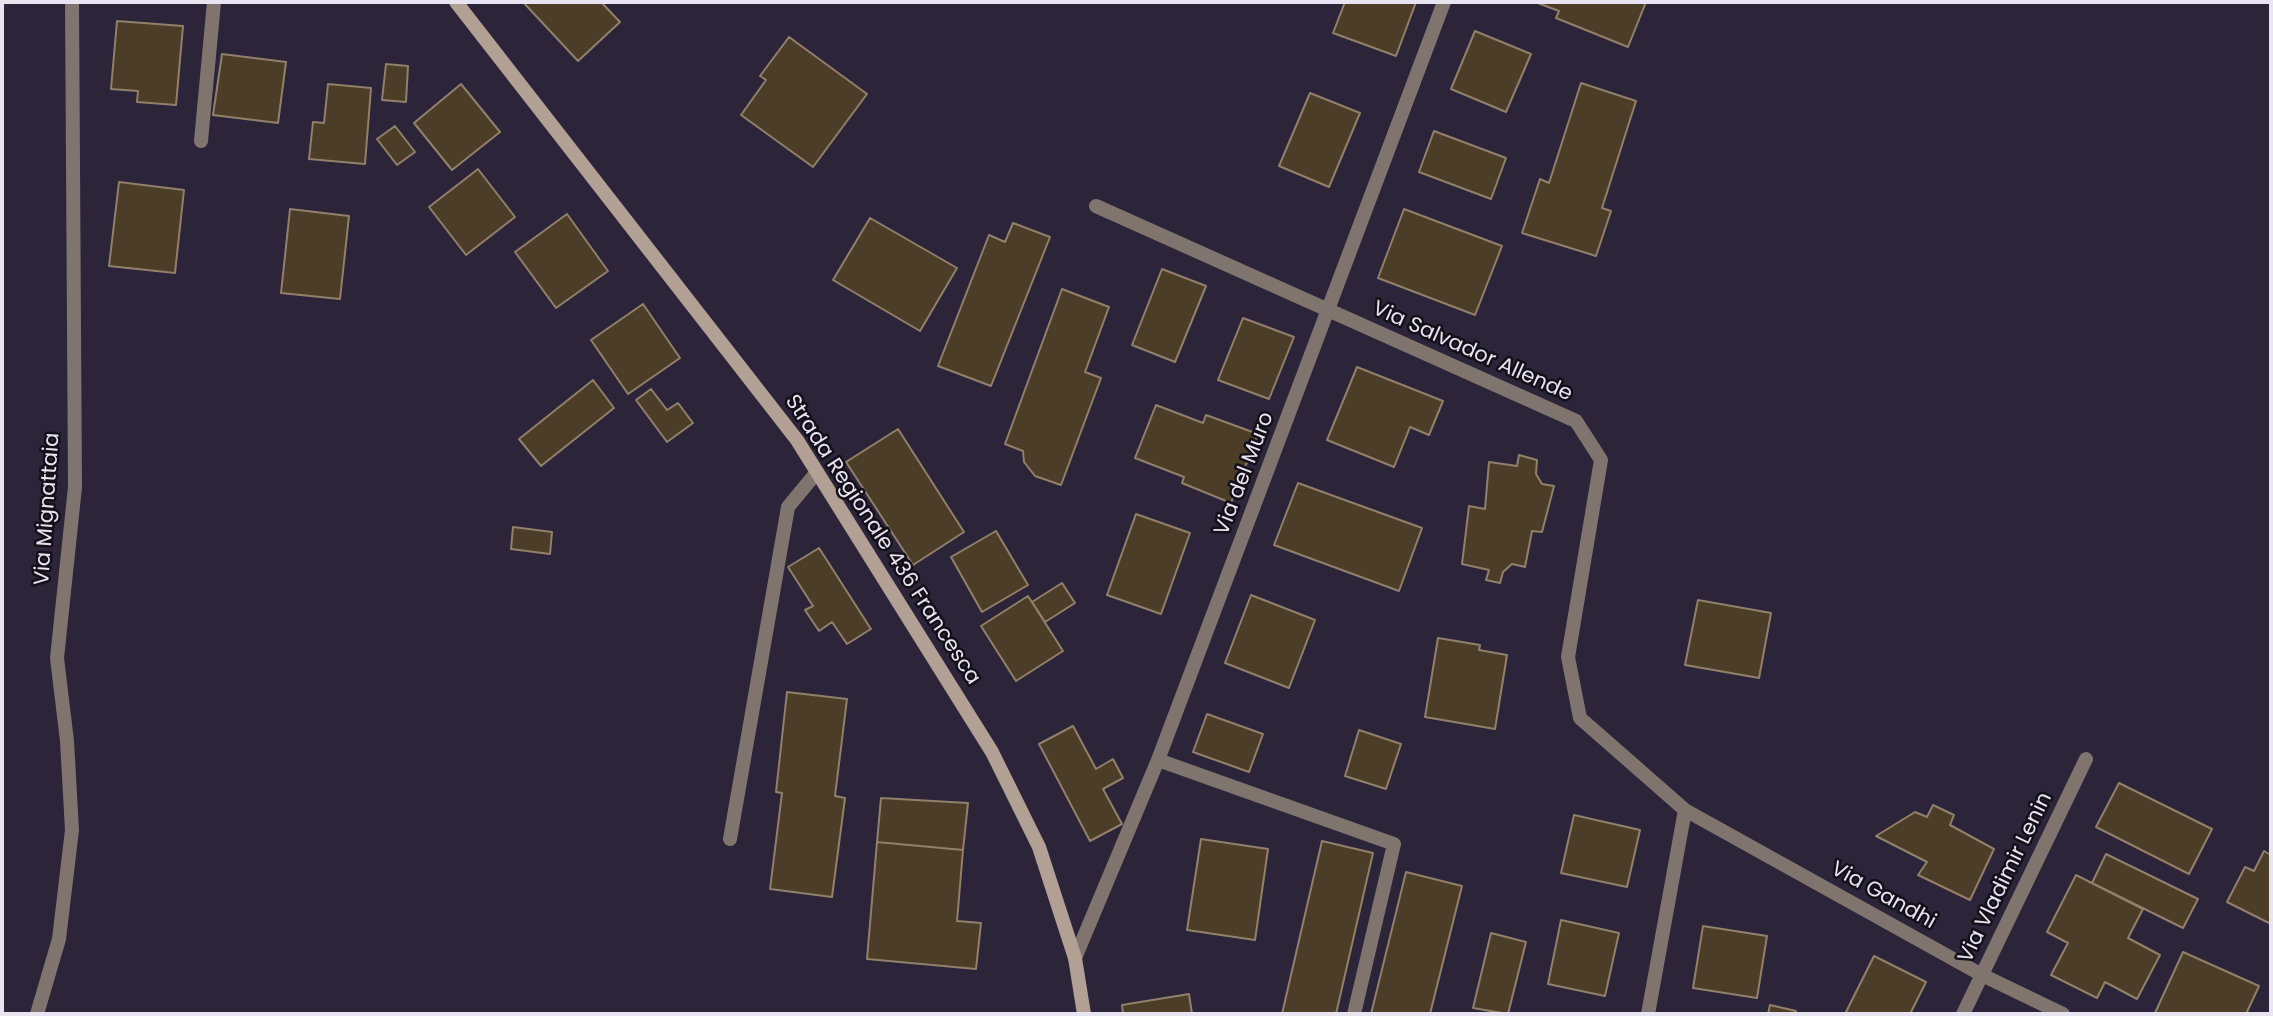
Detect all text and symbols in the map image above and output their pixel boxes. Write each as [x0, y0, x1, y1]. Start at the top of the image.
street label: Via Salvador Allende [1368, 297, 1576, 407]
street label: Strada Regionale 436 Francesca [779, 390, 985, 690]
street label: Via del Muro [1210, 409, 1280, 539]
street label: Via Mignattaia [30, 432, 66, 586]
street label: Via Vladimir Lenin [1954, 789, 2058, 967]
street label: Via Gandhi [1826, 857, 1940, 935]

